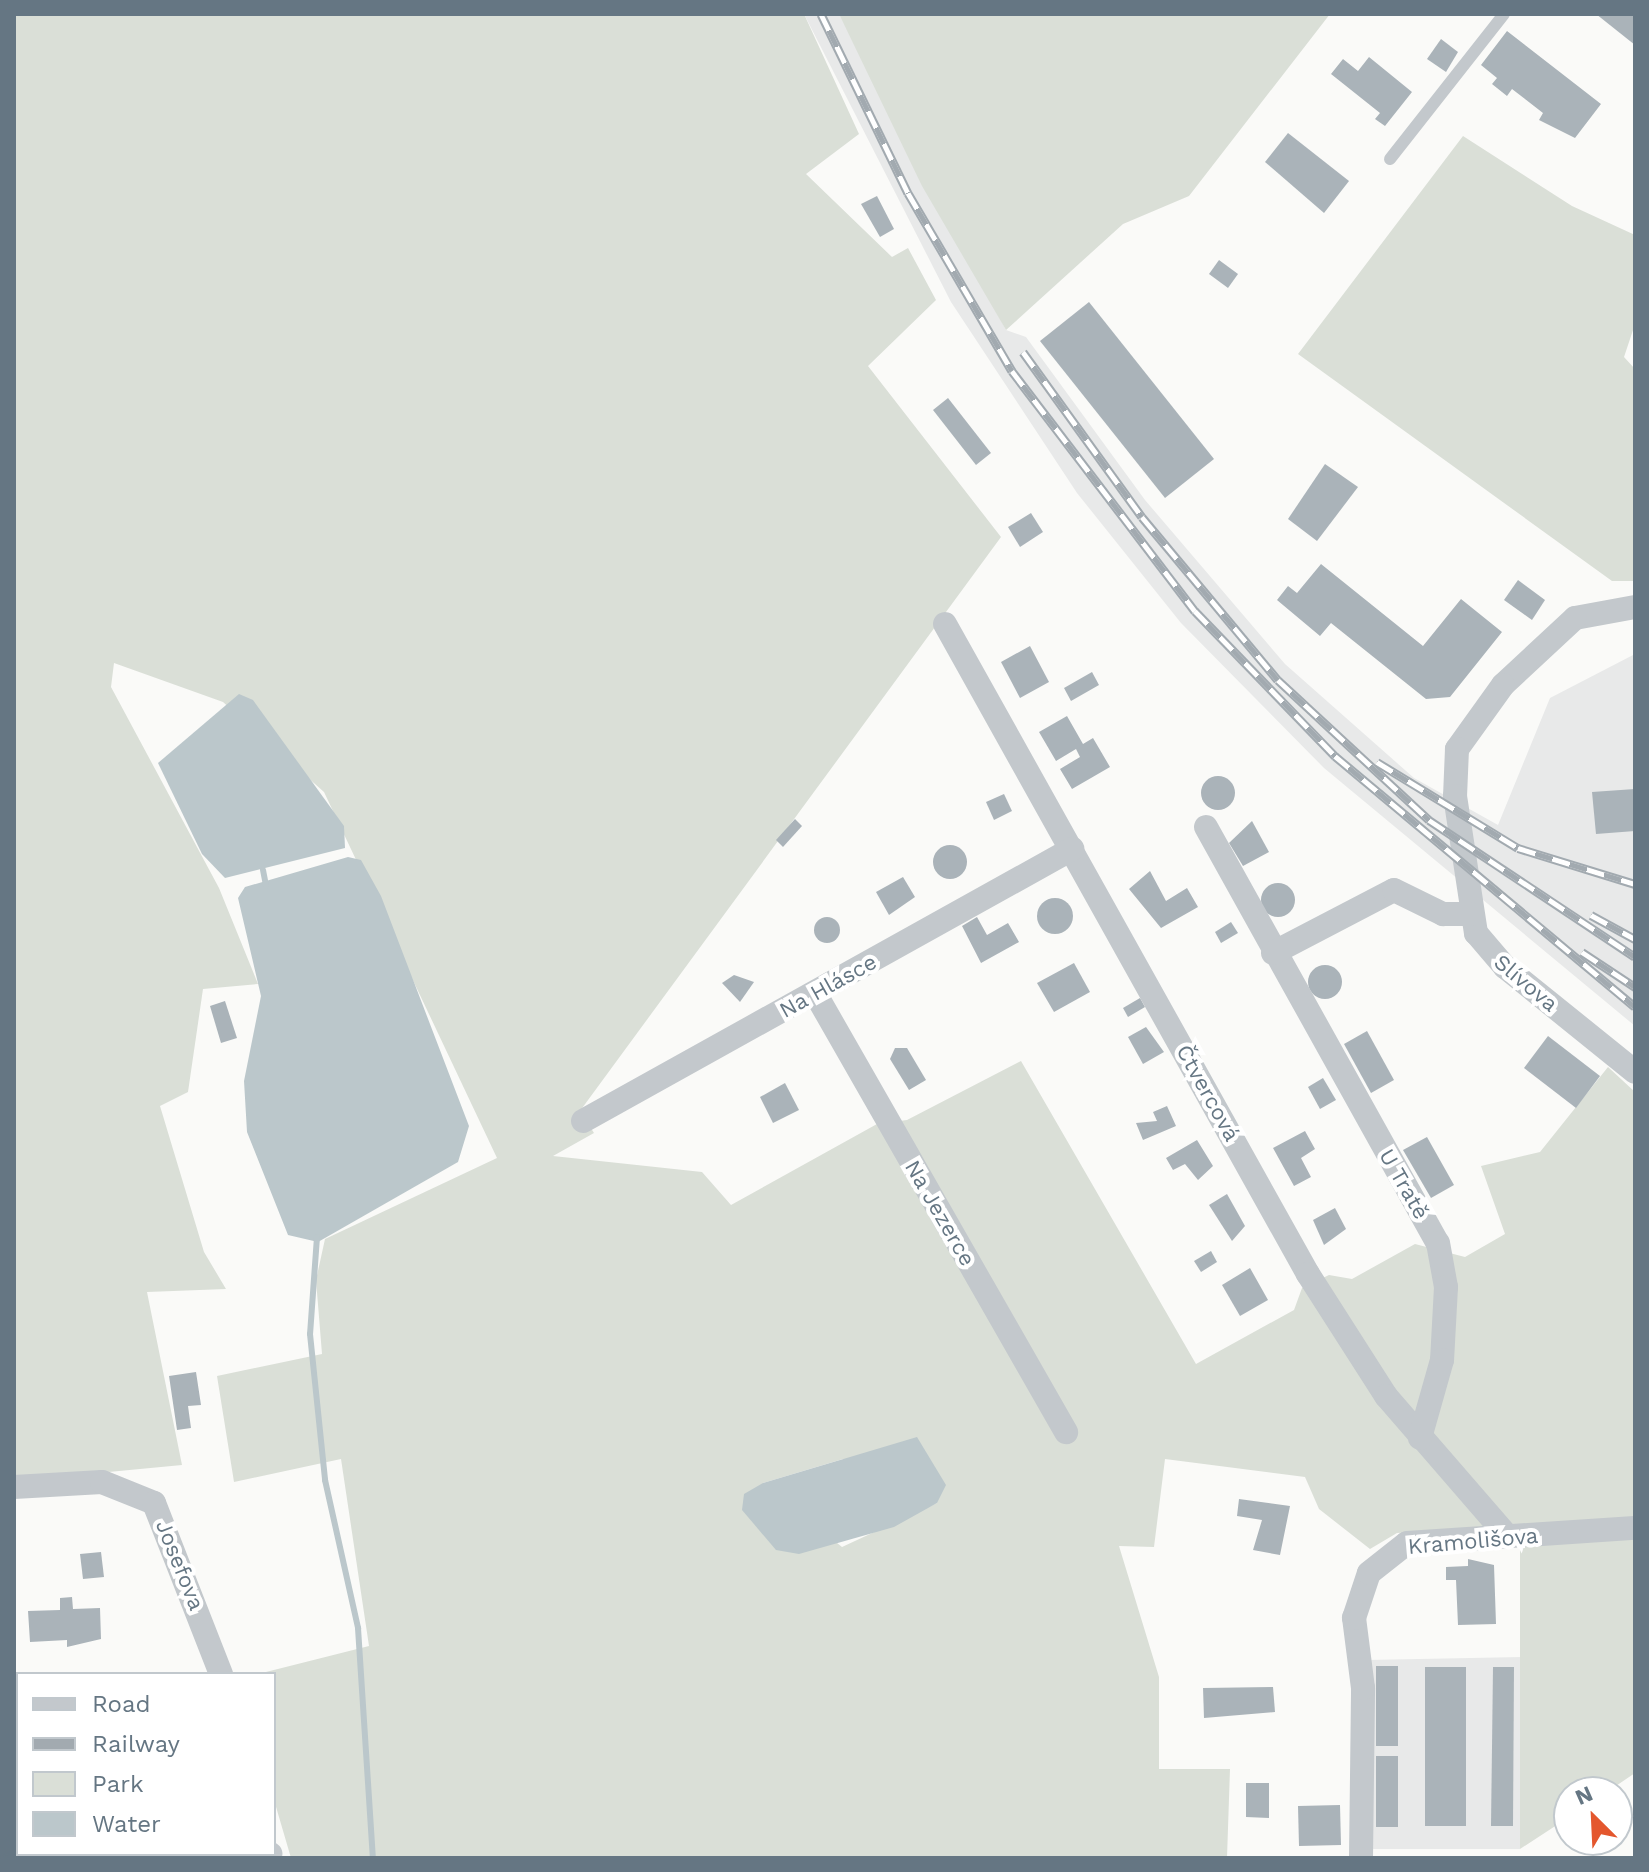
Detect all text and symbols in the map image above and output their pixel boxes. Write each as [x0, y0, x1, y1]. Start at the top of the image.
street label: Na Hlásce [774, 948, 882, 1024]
street label: Slívova [1489, 949, 1563, 1017]
street label: Čtvercová [1171, 1040, 1245, 1146]
street label: U Tratě [1373, 1144, 1435, 1224]
street label: Na Jezerce [899, 1155, 981, 1271]
street label: Josefova [150, 1516, 210, 1614]
street label: Kramolišova [1407, 1522, 1539, 1560]
legend [16, 1672, 276, 1856]
text: Road [92, 1690, 151, 1718]
text: Railway [92, 1730, 180, 1758]
text: Park [92, 1770, 144, 1798]
north arrow [1553, 1776, 1633, 1856]
text: N [1571, 1781, 1596, 1810]
text: Water [92, 1810, 161, 1838]

